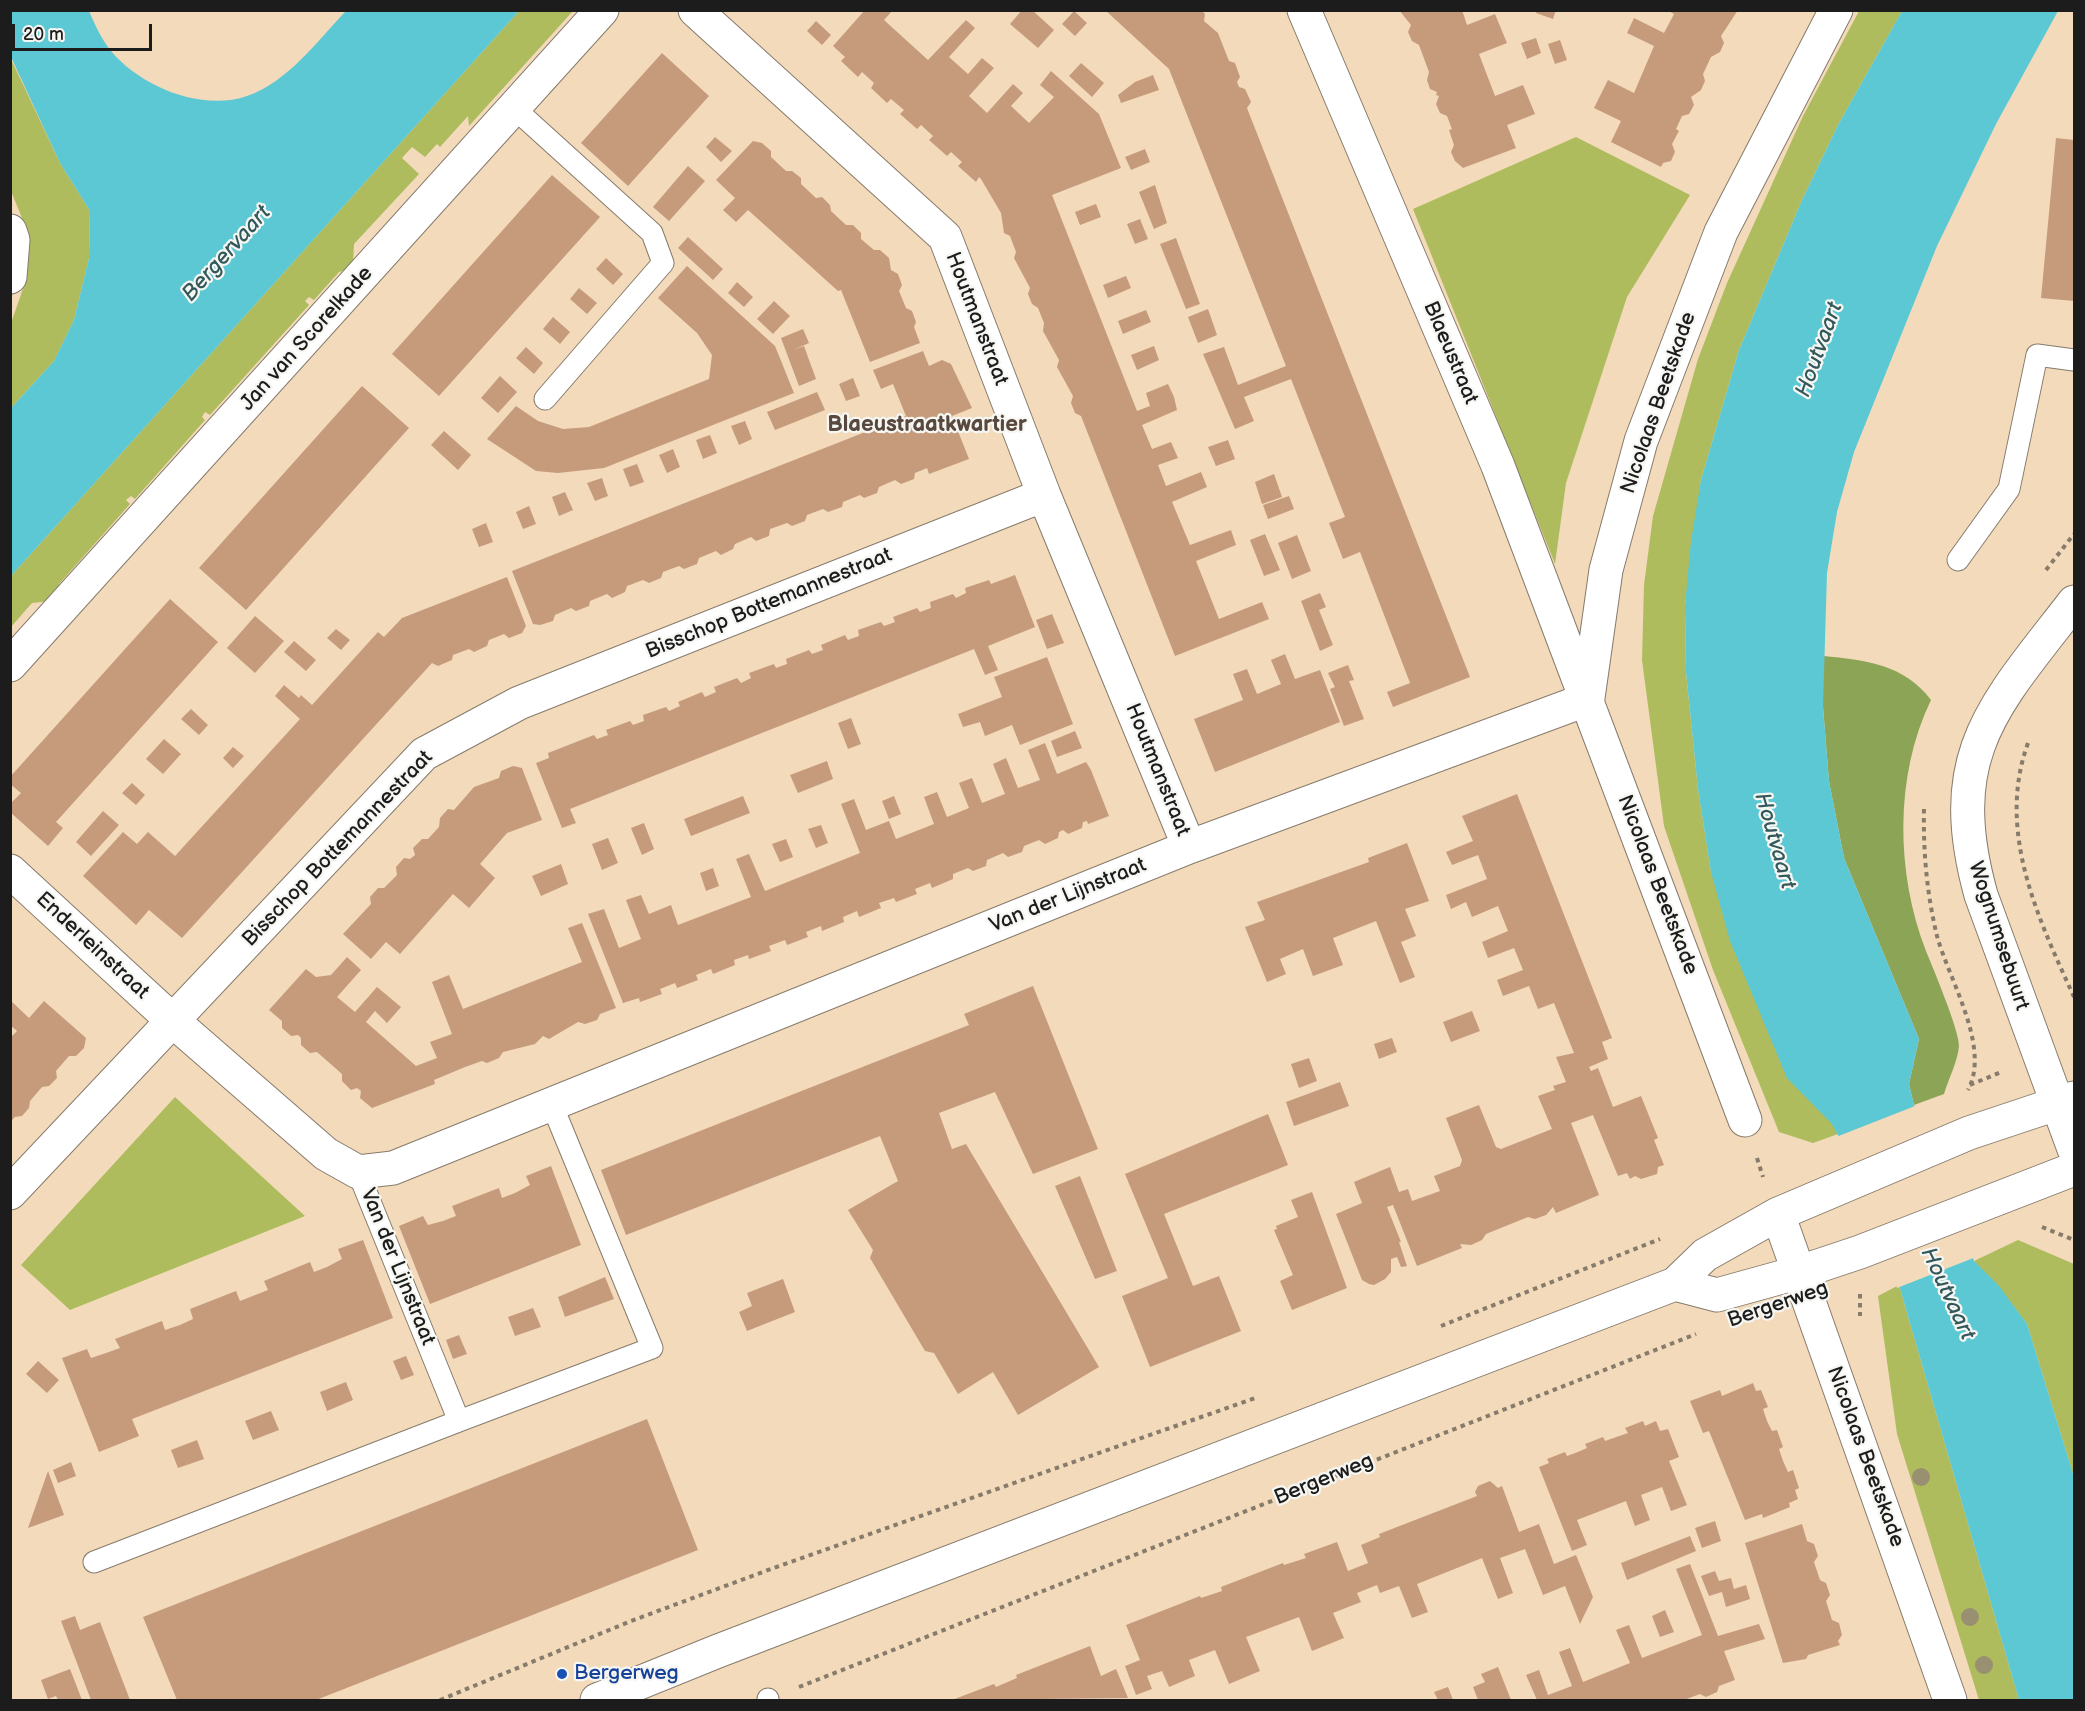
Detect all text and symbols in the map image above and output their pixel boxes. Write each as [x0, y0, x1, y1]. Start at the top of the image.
scale bar [15, 12, 154, 50]
text: 20 m [23, 24, 64, 45]
water label: Bergervaart [177, 201, 277, 307]
street label: Houtmanstraat [939, 249, 1013, 389]
street label: Jan van Scorelkade [236, 262, 378, 416]
street label: Blaeustraat [1417, 298, 1483, 408]
water label: Houtvaart [1791, 299, 1849, 401]
street label: Nicolaas Beetskade [1616, 309, 1702, 497]
district label: Blaeustraatkwartier [827, 412, 1027, 438]
street label: Bisschop Bottemannestraat [642, 543, 896, 665]
street label: Houtmanstraat [1119, 700, 1195, 840]
street label: Bisschop Bottemannestraat [238, 746, 438, 952]
water label: Houtvaart [1748, 790, 1800, 892]
street label: Nicolaas Beetskade [1611, 792, 1703, 978]
street label: Van der Lijnstraat [986, 853, 1150, 939]
street label: Wognumsebuurt [1962, 858, 2034, 1014]
street label: Enderleinstraat [30, 887, 154, 1005]
street label: Van der Lijnstraat [354, 1185, 440, 1349]
water label: Houtvaart [1914, 1244, 1980, 1344]
street label: Bergerweg [1724, 1276, 1832, 1334]
street label: Nicolaas Beetskade [1821, 1363, 1909, 1551]
street label: Bergerweg [1271, 1449, 1377, 1511]
place label: Bergerweg [574, 1661, 679, 1687]
marker: Bergerweg [555, 1667, 569, 1681]

